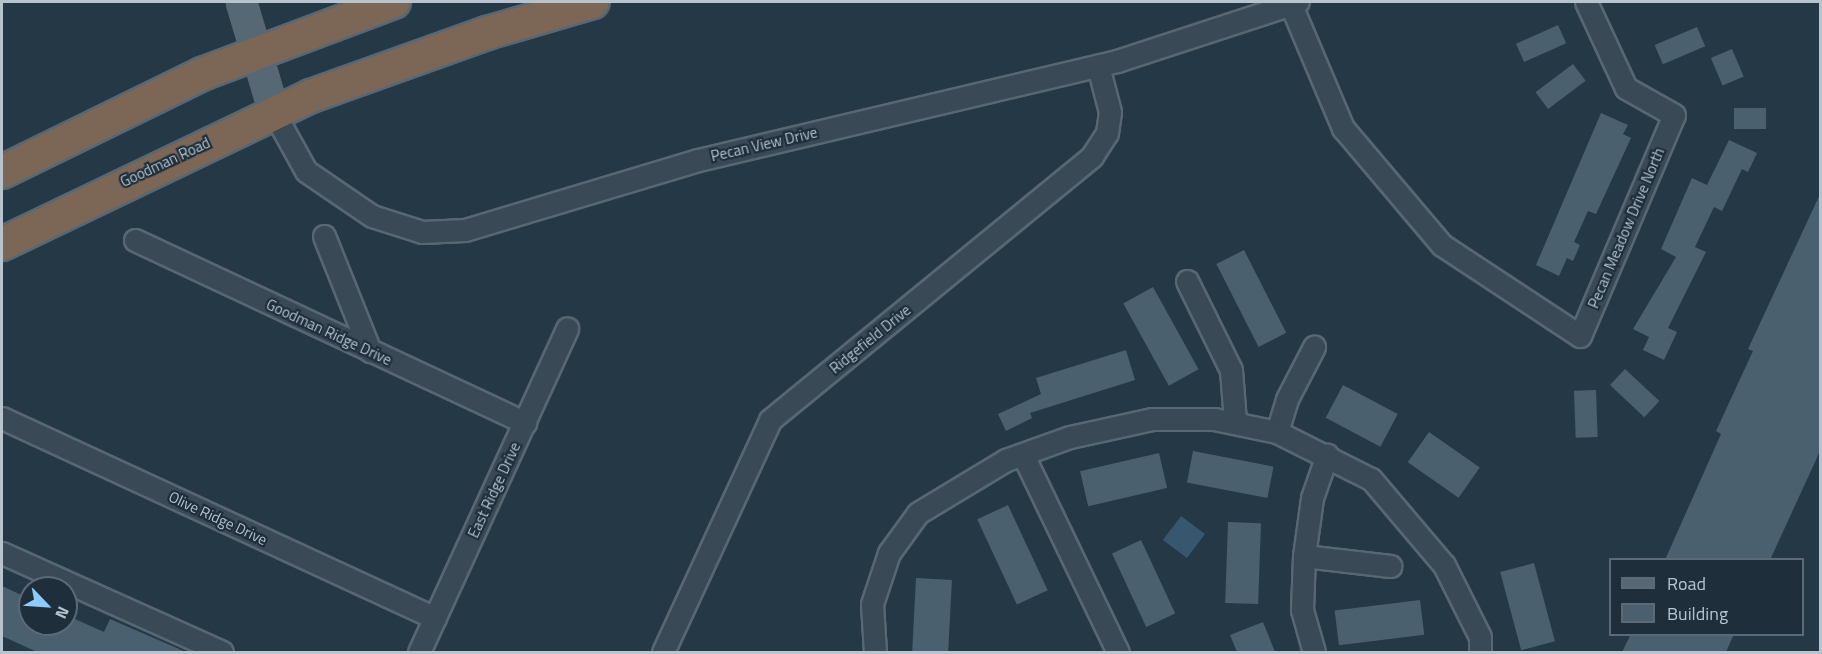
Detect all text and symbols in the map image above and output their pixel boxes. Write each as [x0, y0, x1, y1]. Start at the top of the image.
street label: Pecan View Drive [709, 123, 819, 165]
street label: Goodman Road [117, 133, 213, 191]
street label: Pecan Meadow Drive North [1584, 145, 1668, 311]
street label: Goodman Ridge Drive [263, 295, 395, 369]
street label: Ridgefield Drive [826, 301, 914, 377]
street label: East Ridge Drive [464, 439, 524, 541]
street label: Olive Ridge Drive [166, 487, 270, 549]
legend [1609, 558, 1804, 636]
text: Road [1667, 570, 1706, 597]
north arrow [18, 576, 78, 636]
text: Building [1667, 600, 1728, 627]
text: N [49, 603, 76, 623]

